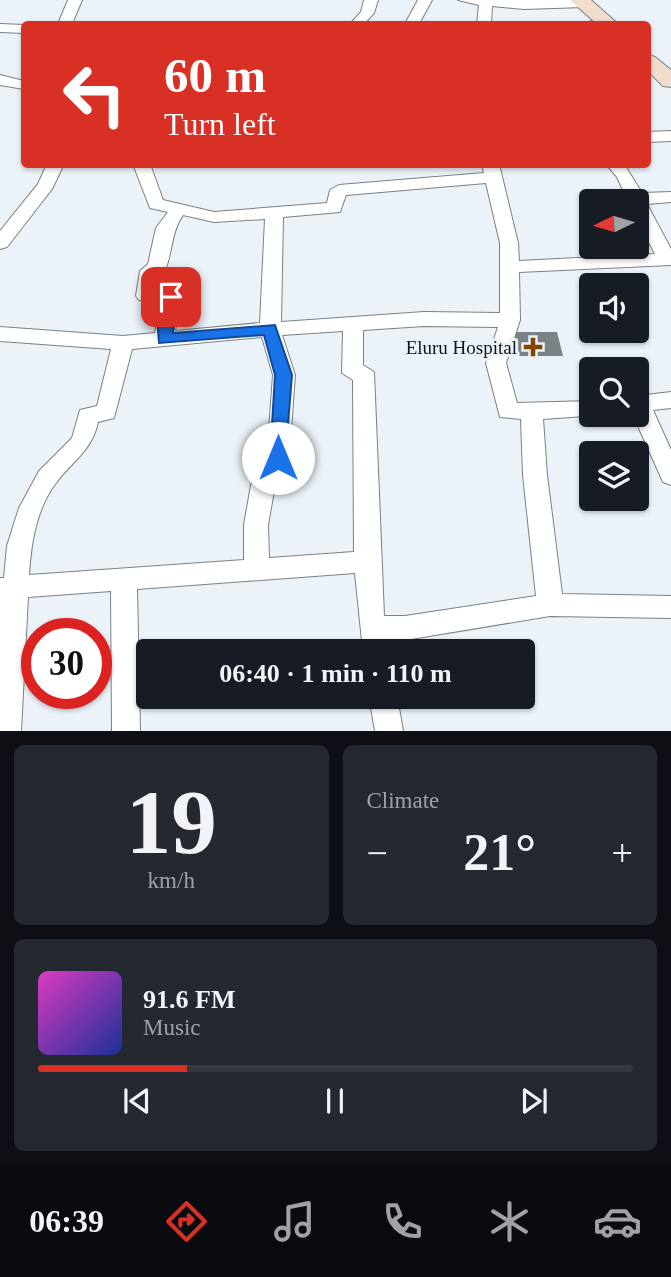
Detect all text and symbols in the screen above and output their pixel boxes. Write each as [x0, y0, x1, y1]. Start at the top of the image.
text: 60 m [164, 48, 266, 103]
icon: left [49, 49, 140, 140]
text: Turn left [164, 106, 276, 142]
north arrow [579, 189, 649, 259]
map controls [579, 189, 649, 511]
pin [141, 267, 201, 327]
button: sound [579, 273, 649, 343]
icon: arrive [152, 278, 190, 316]
place label: Eluru Hospital [406, 337, 517, 358]
marker: Eluru Hospital [523, 337, 543, 357]
button: search [579, 357, 649, 427]
position arrow [241, 421, 315, 495]
button: layers [579, 441, 649, 511]
speed limit sign: 30 [21, 618, 112, 709]
text: 06:40 · 1 min · 110 m [219, 659, 452, 688]
text: 19 [126, 772, 217, 873]
text: Climate [367, 788, 439, 813]
text: 21° [463, 824, 536, 881]
text: − [367, 832, 388, 874]
text: + [612, 832, 633, 874]
text: km/h [148, 868, 195, 893]
text: 91.6 FM [143, 985, 235, 1014]
text: Music [143, 1015, 201, 1040]
icon: previous [118, 1082, 156, 1120]
icon: pause [316, 1082, 354, 1120]
icon: next [515, 1082, 553, 1120]
icon: directions [162, 1197, 211, 1246]
icon: music [270, 1197, 319, 1246]
icon: phone [378, 1197, 427, 1246]
icon: climate [485, 1197, 534, 1246]
icon: car [593, 1197, 642, 1246]
text: 06:39 [29, 1203, 104, 1239]

